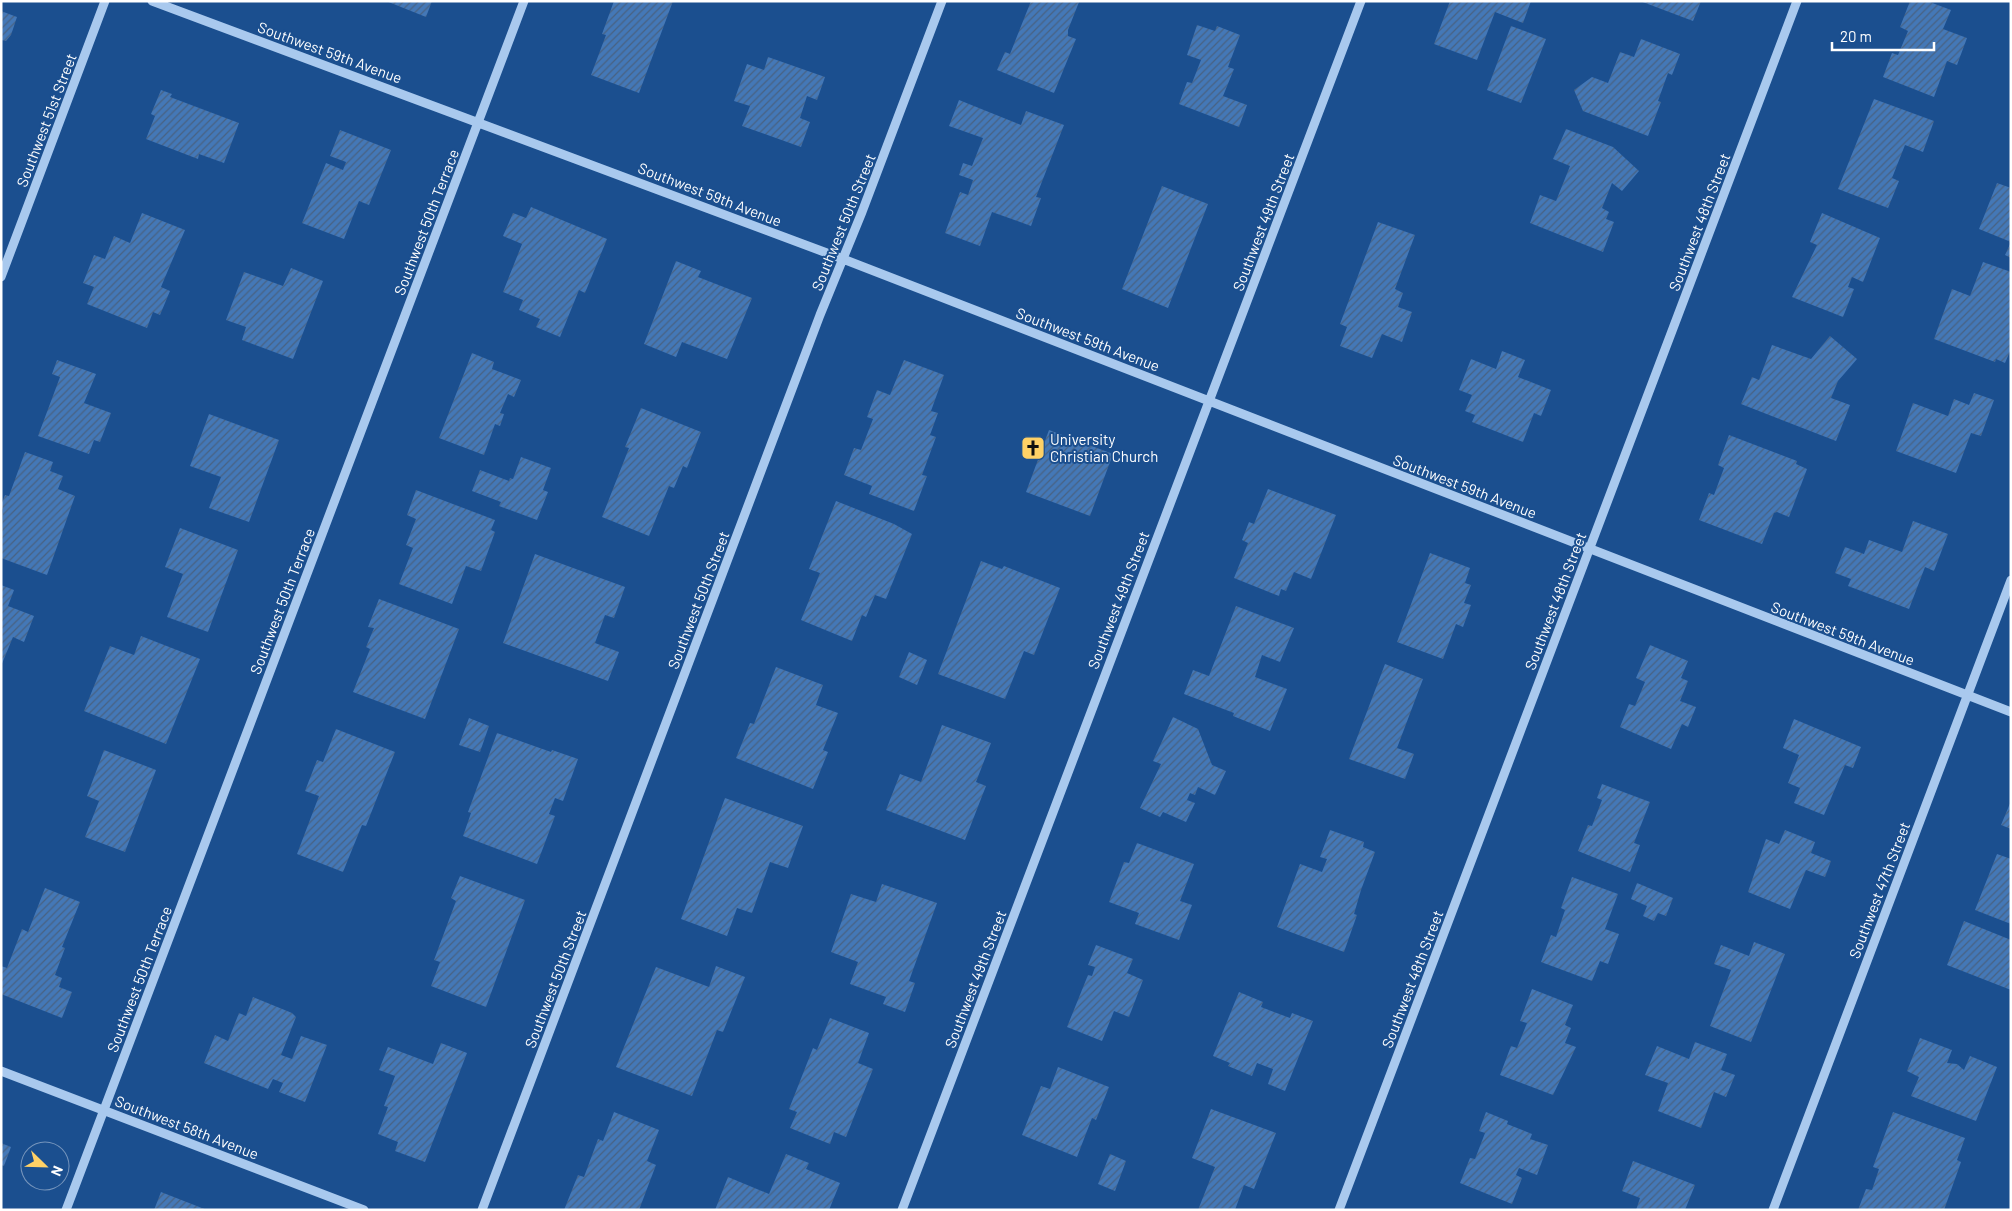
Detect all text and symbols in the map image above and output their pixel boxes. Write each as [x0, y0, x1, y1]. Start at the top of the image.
street label: Southwest 59th Avenue [255, 18, 405, 86]
scale bar [1832, 20, 1934, 52]
text: 20 m [1840, 27, 1872, 45]
street label: Southwest 51st Street [12, 51, 80, 189]
street label: Southwest 50th Terrace [390, 146, 462, 298]
street label: Southwest 50th Street [807, 151, 879, 293]
street label: Southwest 49th Street [1228, 151, 1298, 293]
street label: Southwest 48th Street [1664, 151, 1734, 293]
street label: Southwest 59th Avenue [636, 158, 784, 230]
street label: Southwest 59th Avenue [1014, 303, 1162, 375]
place label: University Christian Church [1050, 430, 1158, 465]
church icon: University Christian Church [1020, 435, 1046, 461]
street label: Southwest 59th Avenue [1391, 450, 1539, 522]
street label: Southwest 50th Terrace [246, 525, 318, 677]
street label: Southwest 50th Street [663, 529, 733, 671]
street label: Southwest 49th Street [1083, 529, 1153, 671]
street label: Southwest 48th Street [1520, 530, 1590, 672]
street label: Southwest 59th Avenue [1769, 597, 1917, 669]
street label: Southwest 47th Street [1845, 819, 1913, 961]
street label: Southwest 50th Terrace [103, 903, 175, 1055]
street label: Southwest 50th Street [520, 908, 590, 1050]
street label: Southwest 49th Street [940, 908, 1010, 1050]
street label: Southwest 48th Street [1377, 908, 1447, 1050]
street label: Southwest 58th Avenue [113, 1091, 261, 1163]
north arrow [20, 1141, 70, 1191]
text: N [48, 1164, 67, 1179]

